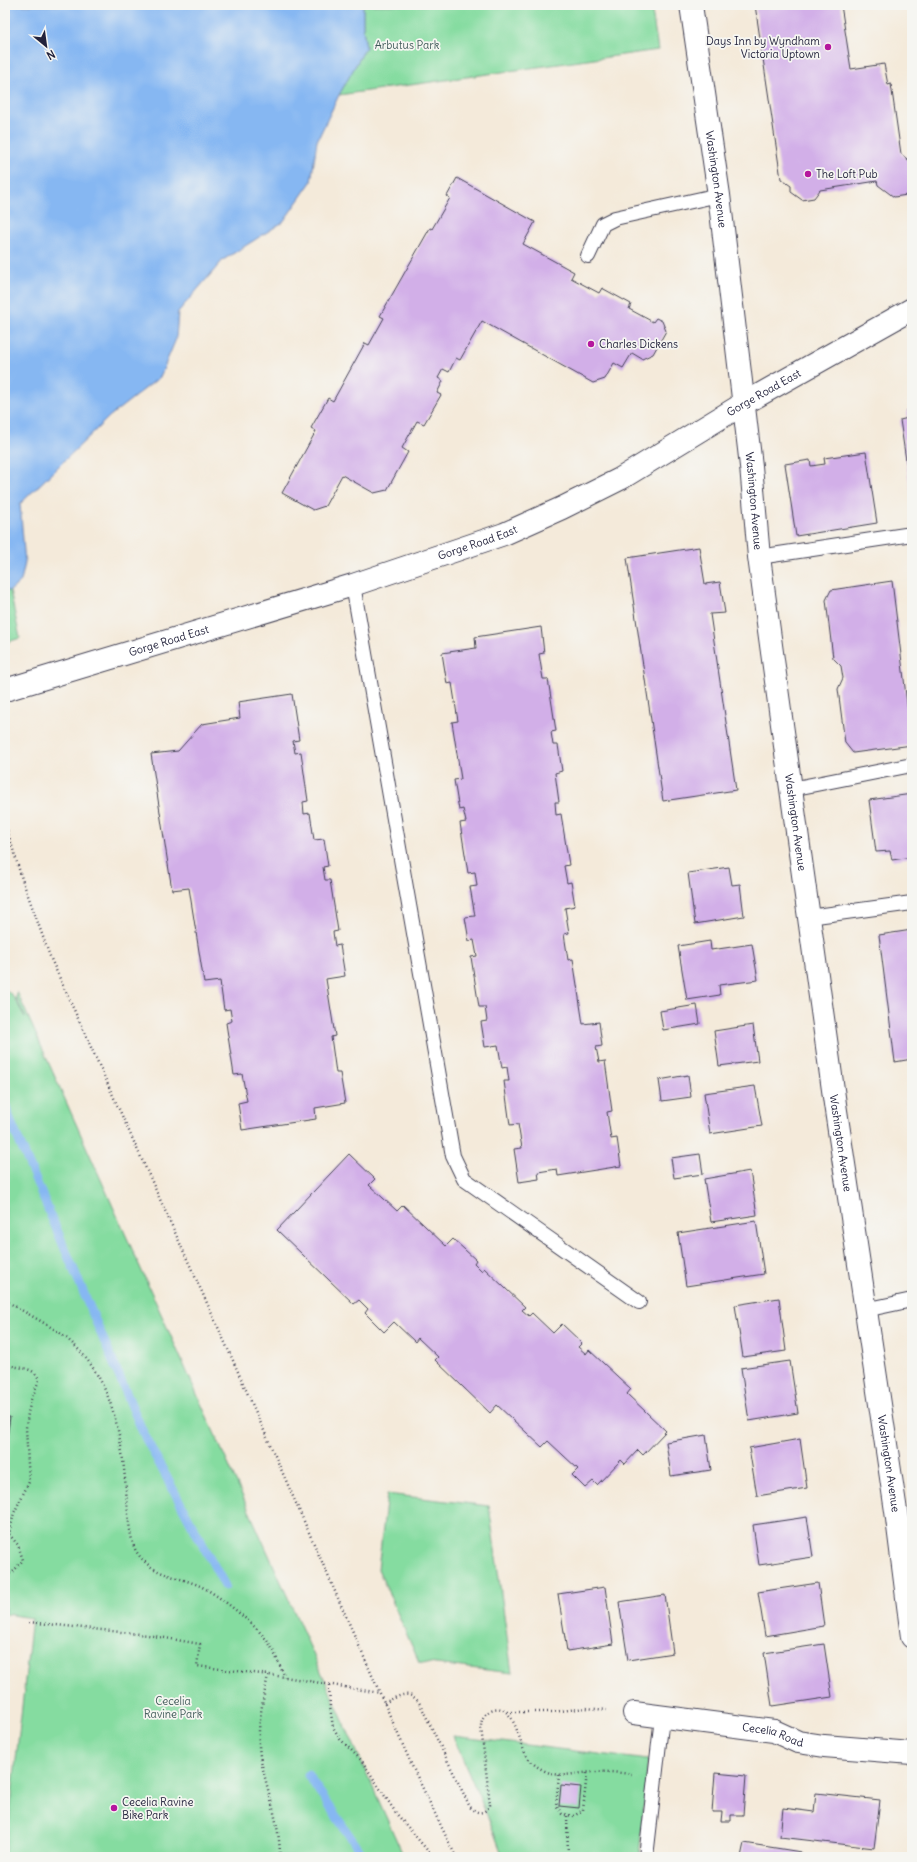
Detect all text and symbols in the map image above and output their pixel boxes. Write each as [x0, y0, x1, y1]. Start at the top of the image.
north arrow [26, 26, 66, 66]
place label: Days Inn by Wyndham Victoria Uptown [706, 34, 820, 61]
park label: Arbutus Park [375, 38, 440, 52]
marker: Days Inn by Wyndham Victoria Uptown [823, 42, 833, 52]
text: N [44, 47, 58, 63]
street label: Washington Avenue [703, 130, 730, 229]
place label: The Loft Pub [816, 167, 878, 181]
marker: The Loft Pub [803, 169, 813, 179]
place label: Charles Dickens [599, 337, 678, 351]
marker: Charles Dickens [586, 339, 596, 349]
street label: Gorge Road East [724, 366, 803, 419]
street label: Washington Avenue [742, 451, 765, 550]
street label: Gorge Road East [436, 522, 520, 563]
street label: Gorge Road East [127, 622, 211, 659]
street label: Washington Avenue [782, 773, 809, 872]
street label: Washington Avenue [827, 1094, 855, 1193]
street label: Washington Avenue [875, 1414, 903, 1513]
park label: Cecelia Ravine Park [144, 1694, 203, 1721]
street label: Cecelia Road [741, 1720, 805, 1750]
place label: Cecelia Ravine Bike Park [122, 1795, 193, 1822]
marker: Cecelia Ravine Bike Park [109, 1803, 119, 1813]

